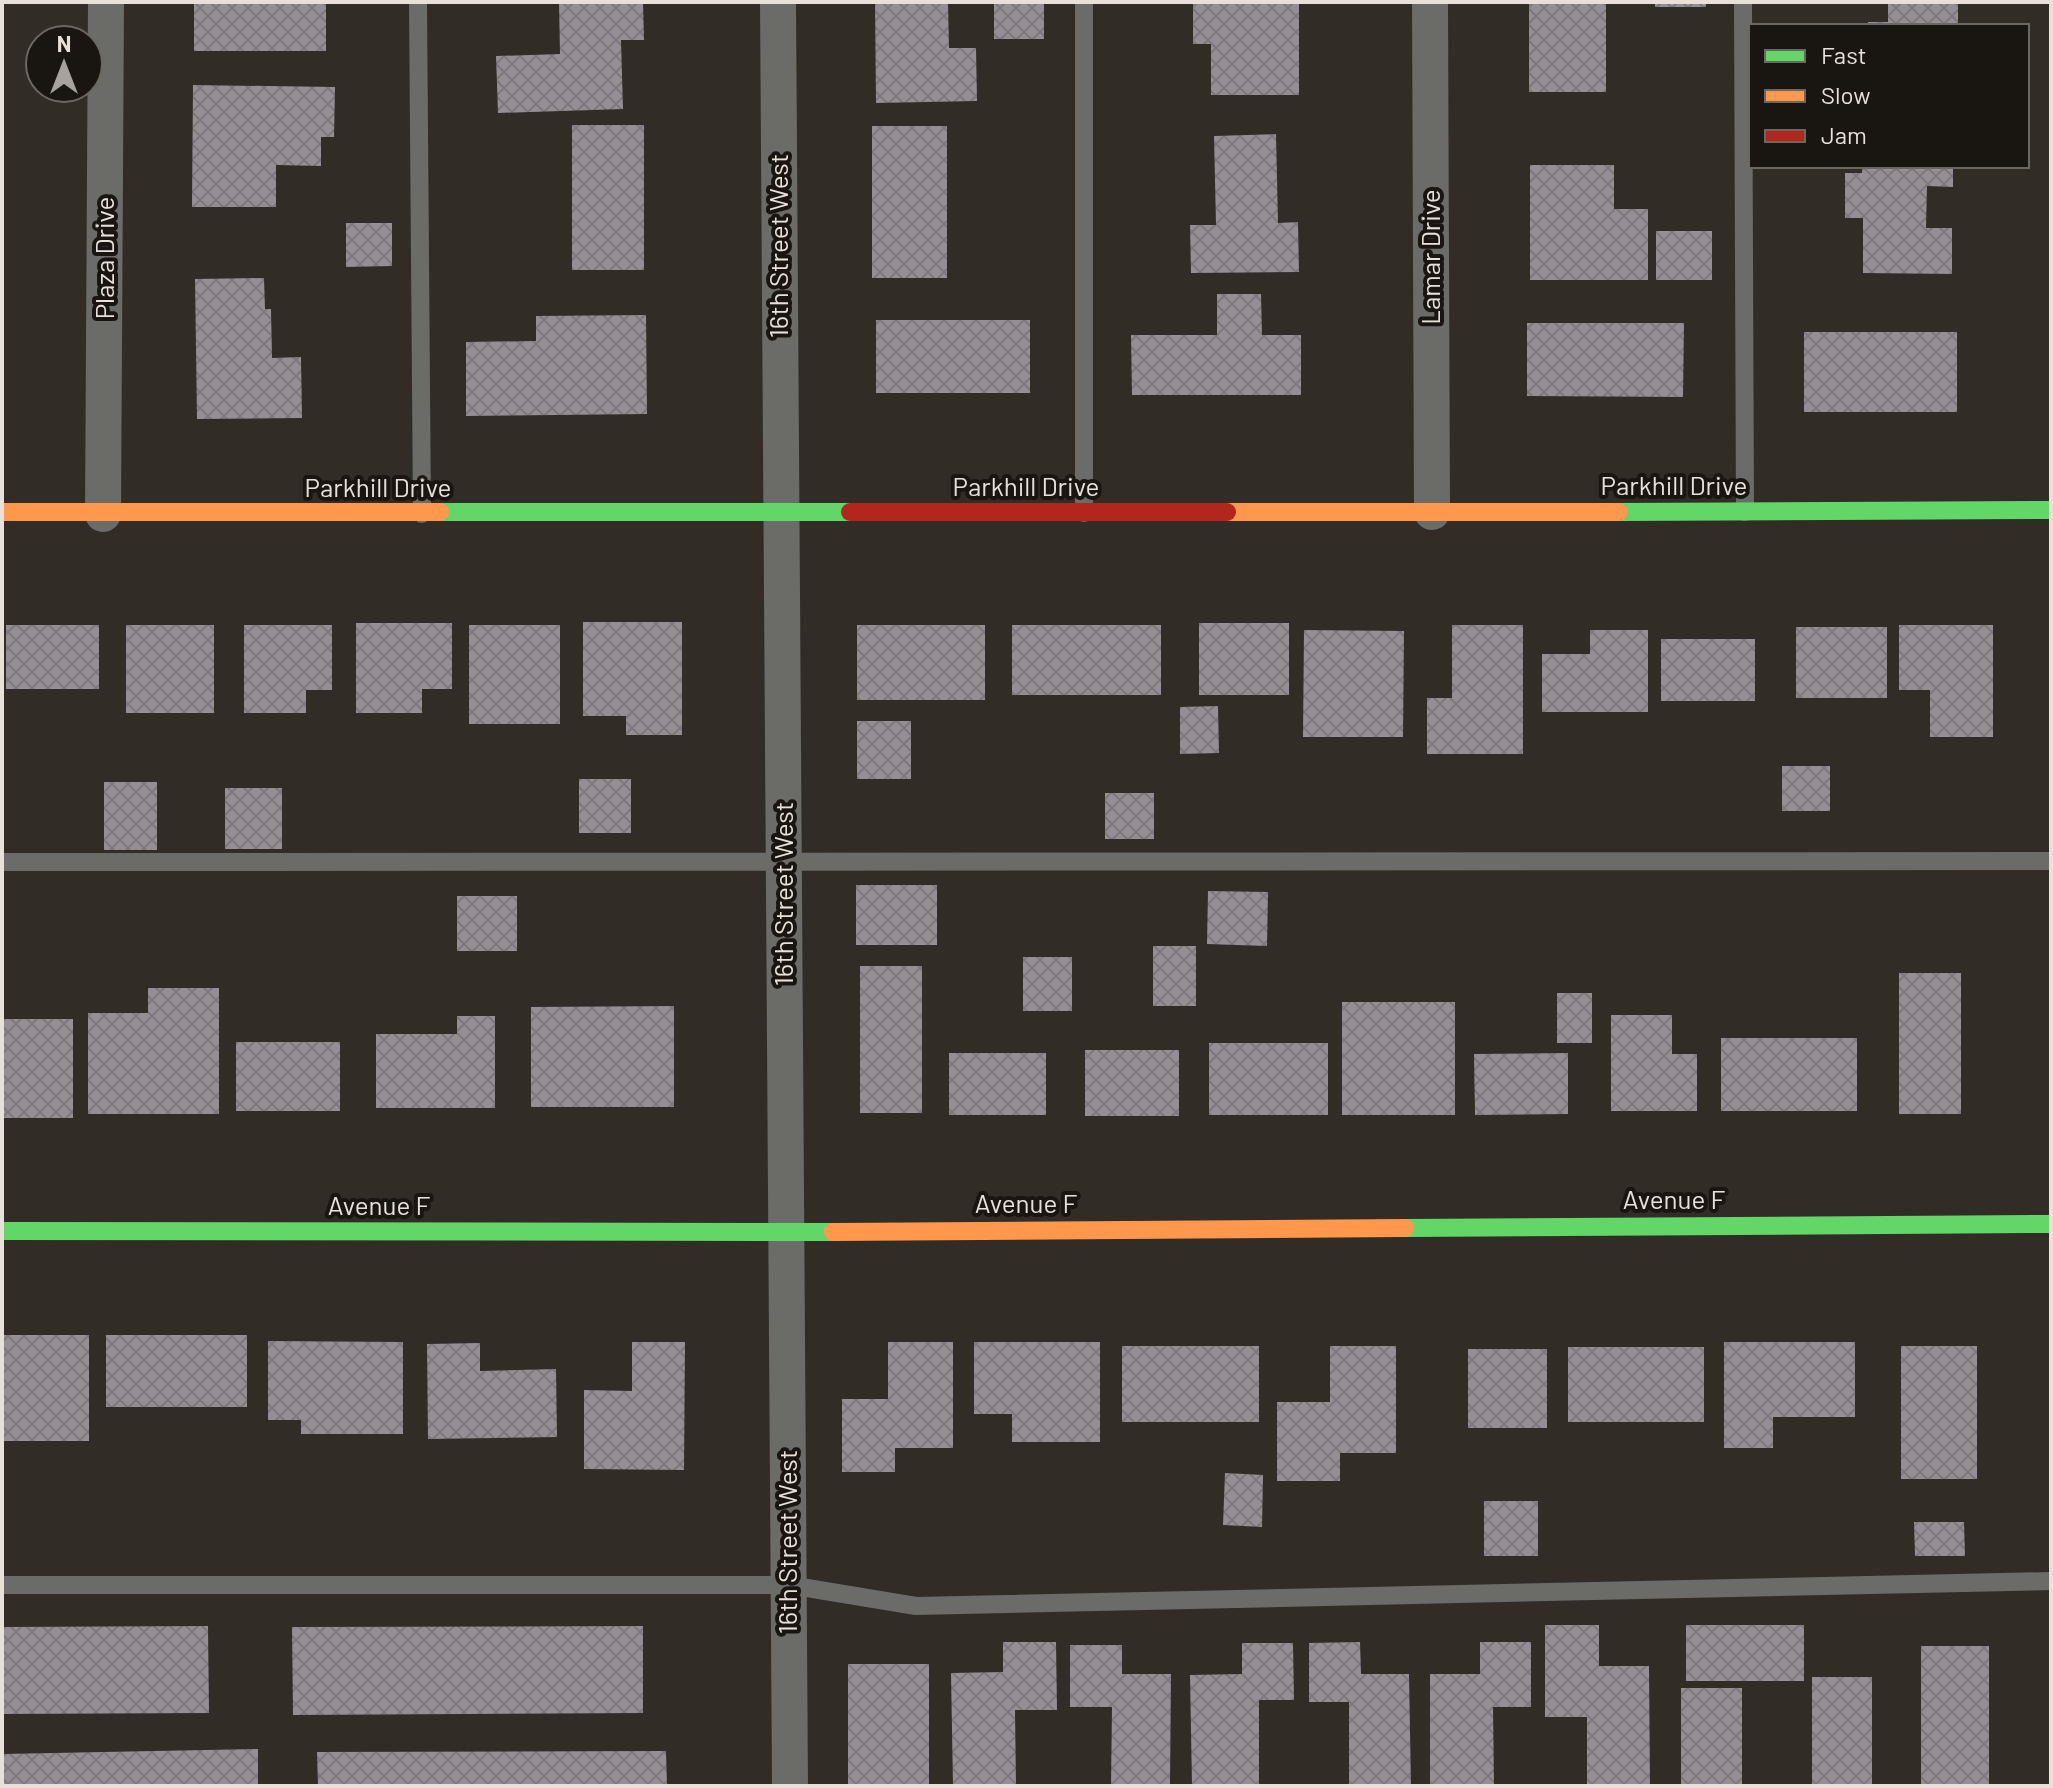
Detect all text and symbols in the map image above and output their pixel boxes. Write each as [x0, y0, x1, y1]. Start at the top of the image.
north arrow [24, 24, 104, 104]
legend [1749, 24, 2029, 168]
text: N [57, 30, 71, 56]
text: Fast [1821, 40, 1866, 69]
text: Slow [1821, 80, 1870, 109]
text: Jam [1821, 120, 1867, 149]
street label: 16th Street West [762, 154, 793, 338]
street label: Lamar Drive [1414, 189, 1445, 325]
street label: Plaza Drive [88, 197, 119, 319]
street label: Parkhill Drive [1601, 469, 1747, 500]
street label: Parkhill Drive [953, 470, 1099, 501]
street label: Parkhill Drive [305, 471, 451, 502]
street label: 16th Street West [767, 802, 798, 986]
street label: Avenue F [1623, 1183, 1726, 1214]
street label: Avenue F [975, 1187, 1078, 1218]
street label: Avenue F [328, 1189, 431, 1220]
street label: 16th Street West [771, 1450, 802, 1634]

